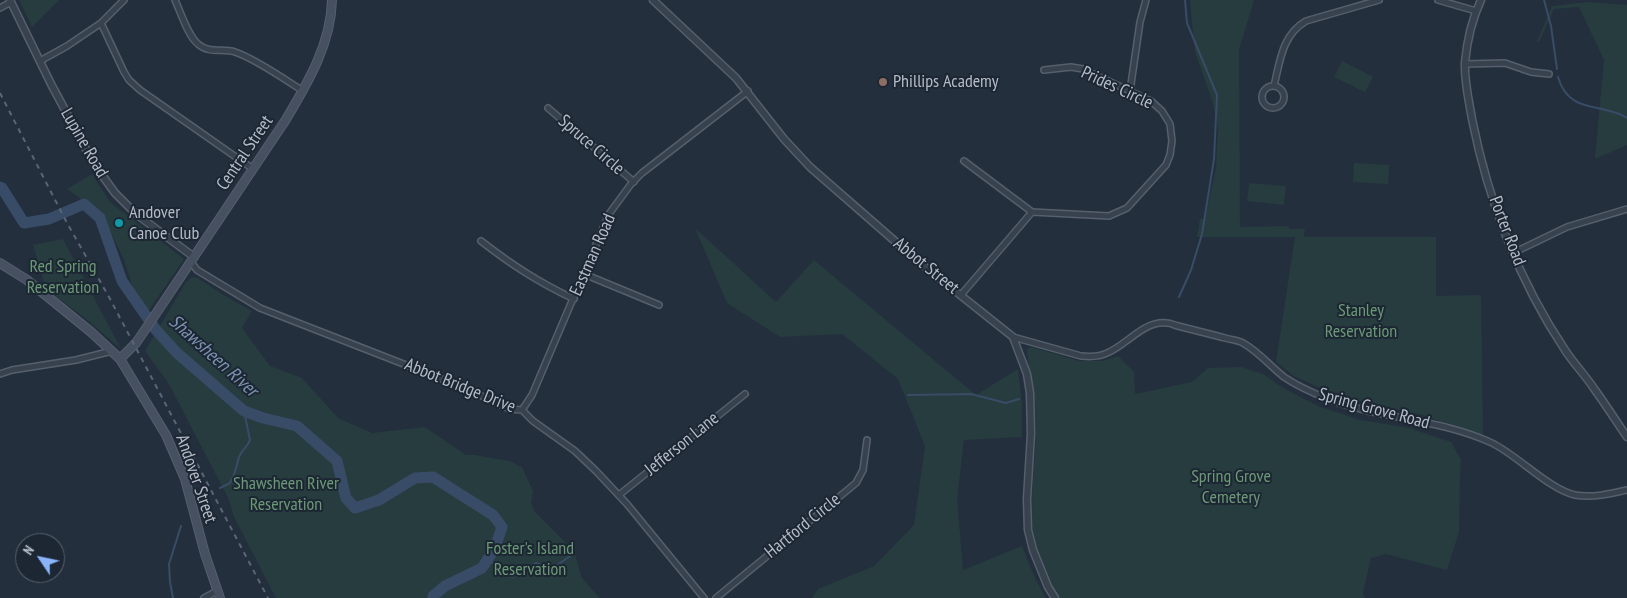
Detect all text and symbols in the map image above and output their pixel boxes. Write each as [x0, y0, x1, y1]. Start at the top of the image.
street label: Prides Circle [1078, 62, 1156, 114]
place label: Phillips Academy [893, 71, 999, 93]
marker: Phillips Academy [877, 76, 889, 88]
street label: Lupine Road [55, 104, 113, 182]
street label: Spruce Circle [553, 110, 629, 180]
street label: Central Street [212, 112, 278, 194]
street label: Porter Road [1484, 193, 1530, 269]
place label: Andover Canoe Club [129, 202, 199, 244]
street label: Eastman Road [565, 211, 621, 299]
marker: Andover Canoe Club [113, 217, 125, 229]
street label: Abbot Street [889, 233, 963, 299]
park label: Red Spring Reservation [27, 256, 99, 298]
park label: Stanley Reservation [1325, 300, 1397, 342]
water label: Shawsheen River [164, 310, 262, 402]
street label: Abbot Bridge Drive [401, 354, 519, 418]
street label: Spring Grove Road [1316, 384, 1432, 434]
street label: Jefferson Lane [641, 408, 723, 480]
street label: Andover Street [171, 432, 221, 526]
park label: Spring Grove Cemetery [1191, 466, 1271, 508]
park label: Shawsheen River Reservation [233, 473, 339, 516]
street label: Hartford Circle [761, 489, 845, 563]
north arrow [15, 533, 65, 583]
park label: Foster's Island Reservation [486, 538, 574, 580]
text: N [19, 542, 38, 558]

